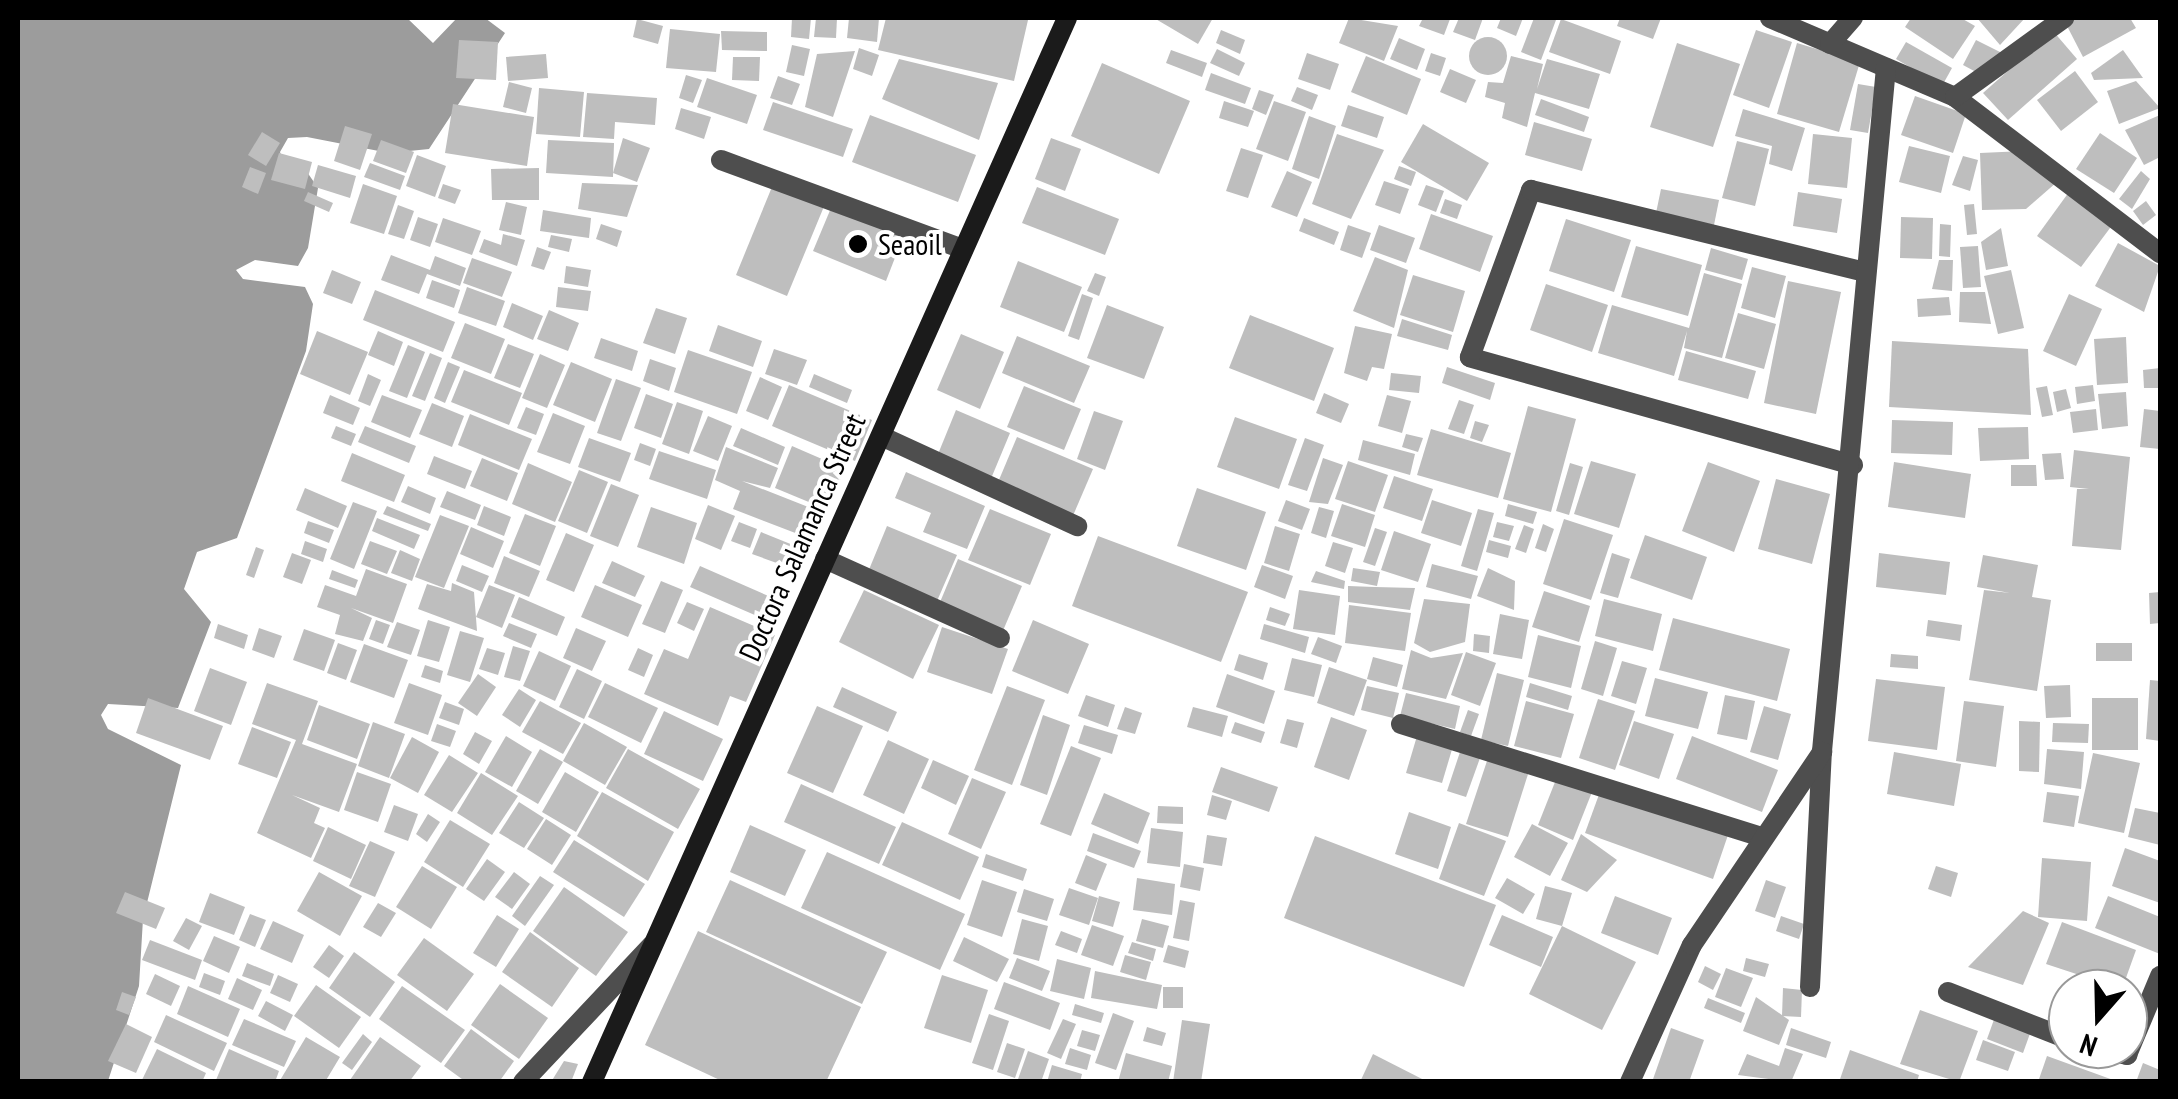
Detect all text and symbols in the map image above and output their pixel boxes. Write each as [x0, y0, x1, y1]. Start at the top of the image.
place label: Seaoil [878, 226, 942, 262]
marker: Seaoil [847, 233, 869, 255]
street label: Doctora Salamanca Street [731, 408, 873, 666]
north arrow [2048, 969, 2148, 1069]
text: N [2075, 1026, 2102, 1066]

